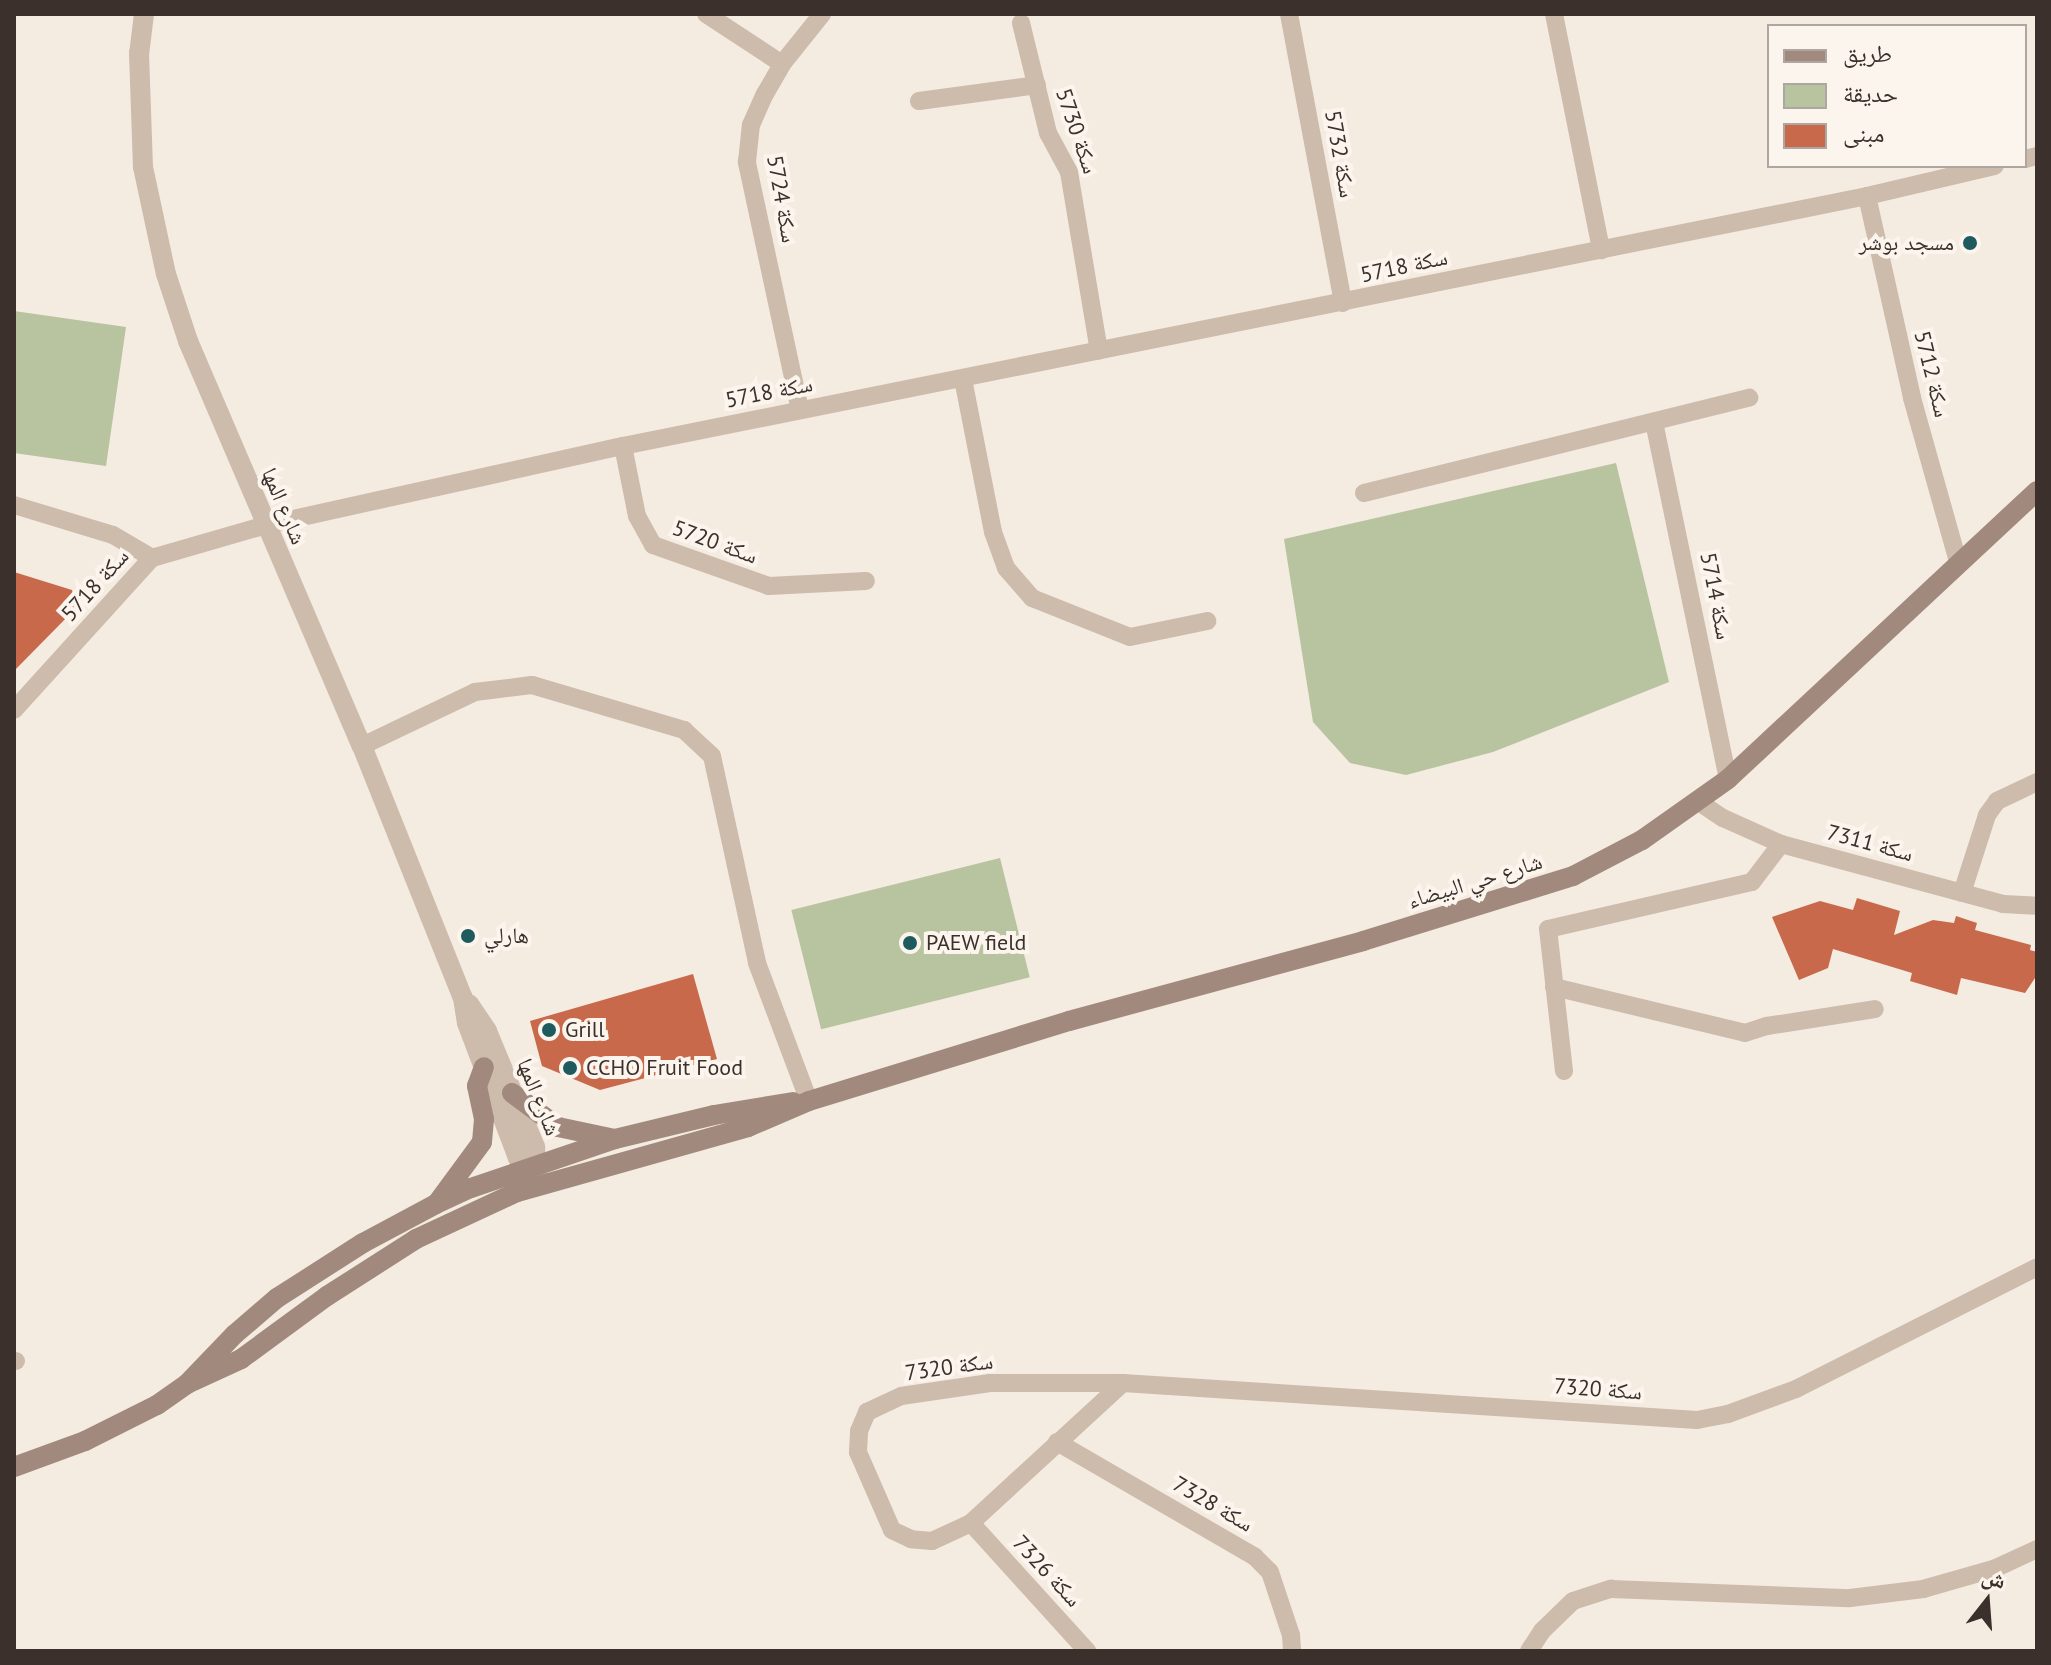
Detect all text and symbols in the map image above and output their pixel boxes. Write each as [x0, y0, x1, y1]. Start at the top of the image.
legend [1767, 24, 2027, 168]
text: طريق [1843, 38, 1892, 69]
text: حديقة [1843, 78, 1898, 109]
street label: سكة 5730 [1050, 85, 1104, 177]
street label: سكة 5732 [1319, 108, 1361, 200]
text: مبنى [1843, 118, 1884, 149]
street label: سكة 5724 [761, 153, 803, 245]
place label: مسجد بوشر [1859, 230, 1954, 256]
marker: مسجد بوشر [1961, 234, 1979, 252]
street label: سكة 5718 [1358, 244, 1450, 288]
street label: سكة 5712 [1909, 328, 1955, 420]
street label: سكة 5718 [723, 371, 815, 413]
street label: شارع المها [256, 464, 312, 548]
street label: سكة 5720 [669, 514, 761, 570]
street label: سكة 5718 [56, 543, 134, 627]
street label: سكة 5714 [1695, 550, 1737, 642]
street label: سكة 7311 [1824, 819, 1916, 867]
street label: شارع حي البيضاء [1405, 848, 1545, 914]
place label: هارلي [484, 923, 529, 949]
marker: هارلي [459, 927, 477, 945]
place label: PAEW field [926, 930, 1027, 956]
marker: PAEW field [901, 934, 919, 952]
place label: Grill [565, 1017, 605, 1043]
marker: Grill [540, 1021, 558, 1039]
street label: شارع المها [512, 1055, 566, 1139]
place label: CCHO Fruit Food [586, 1055, 743, 1081]
marker: CCHO Fruit Food [561, 1059, 579, 1077]
street label: سكة 7320 [903, 1348, 995, 1386]
street label: سكة 7320 [1553, 1373, 1643, 1405]
street label: سكة 7328 [1168, 1470, 1258, 1538]
street label: سكة 7326 [1007, 1530, 1087, 1612]
north arrow [1947, 1561, 2027, 1641]
text: ش [1979, 1561, 2009, 1595]

